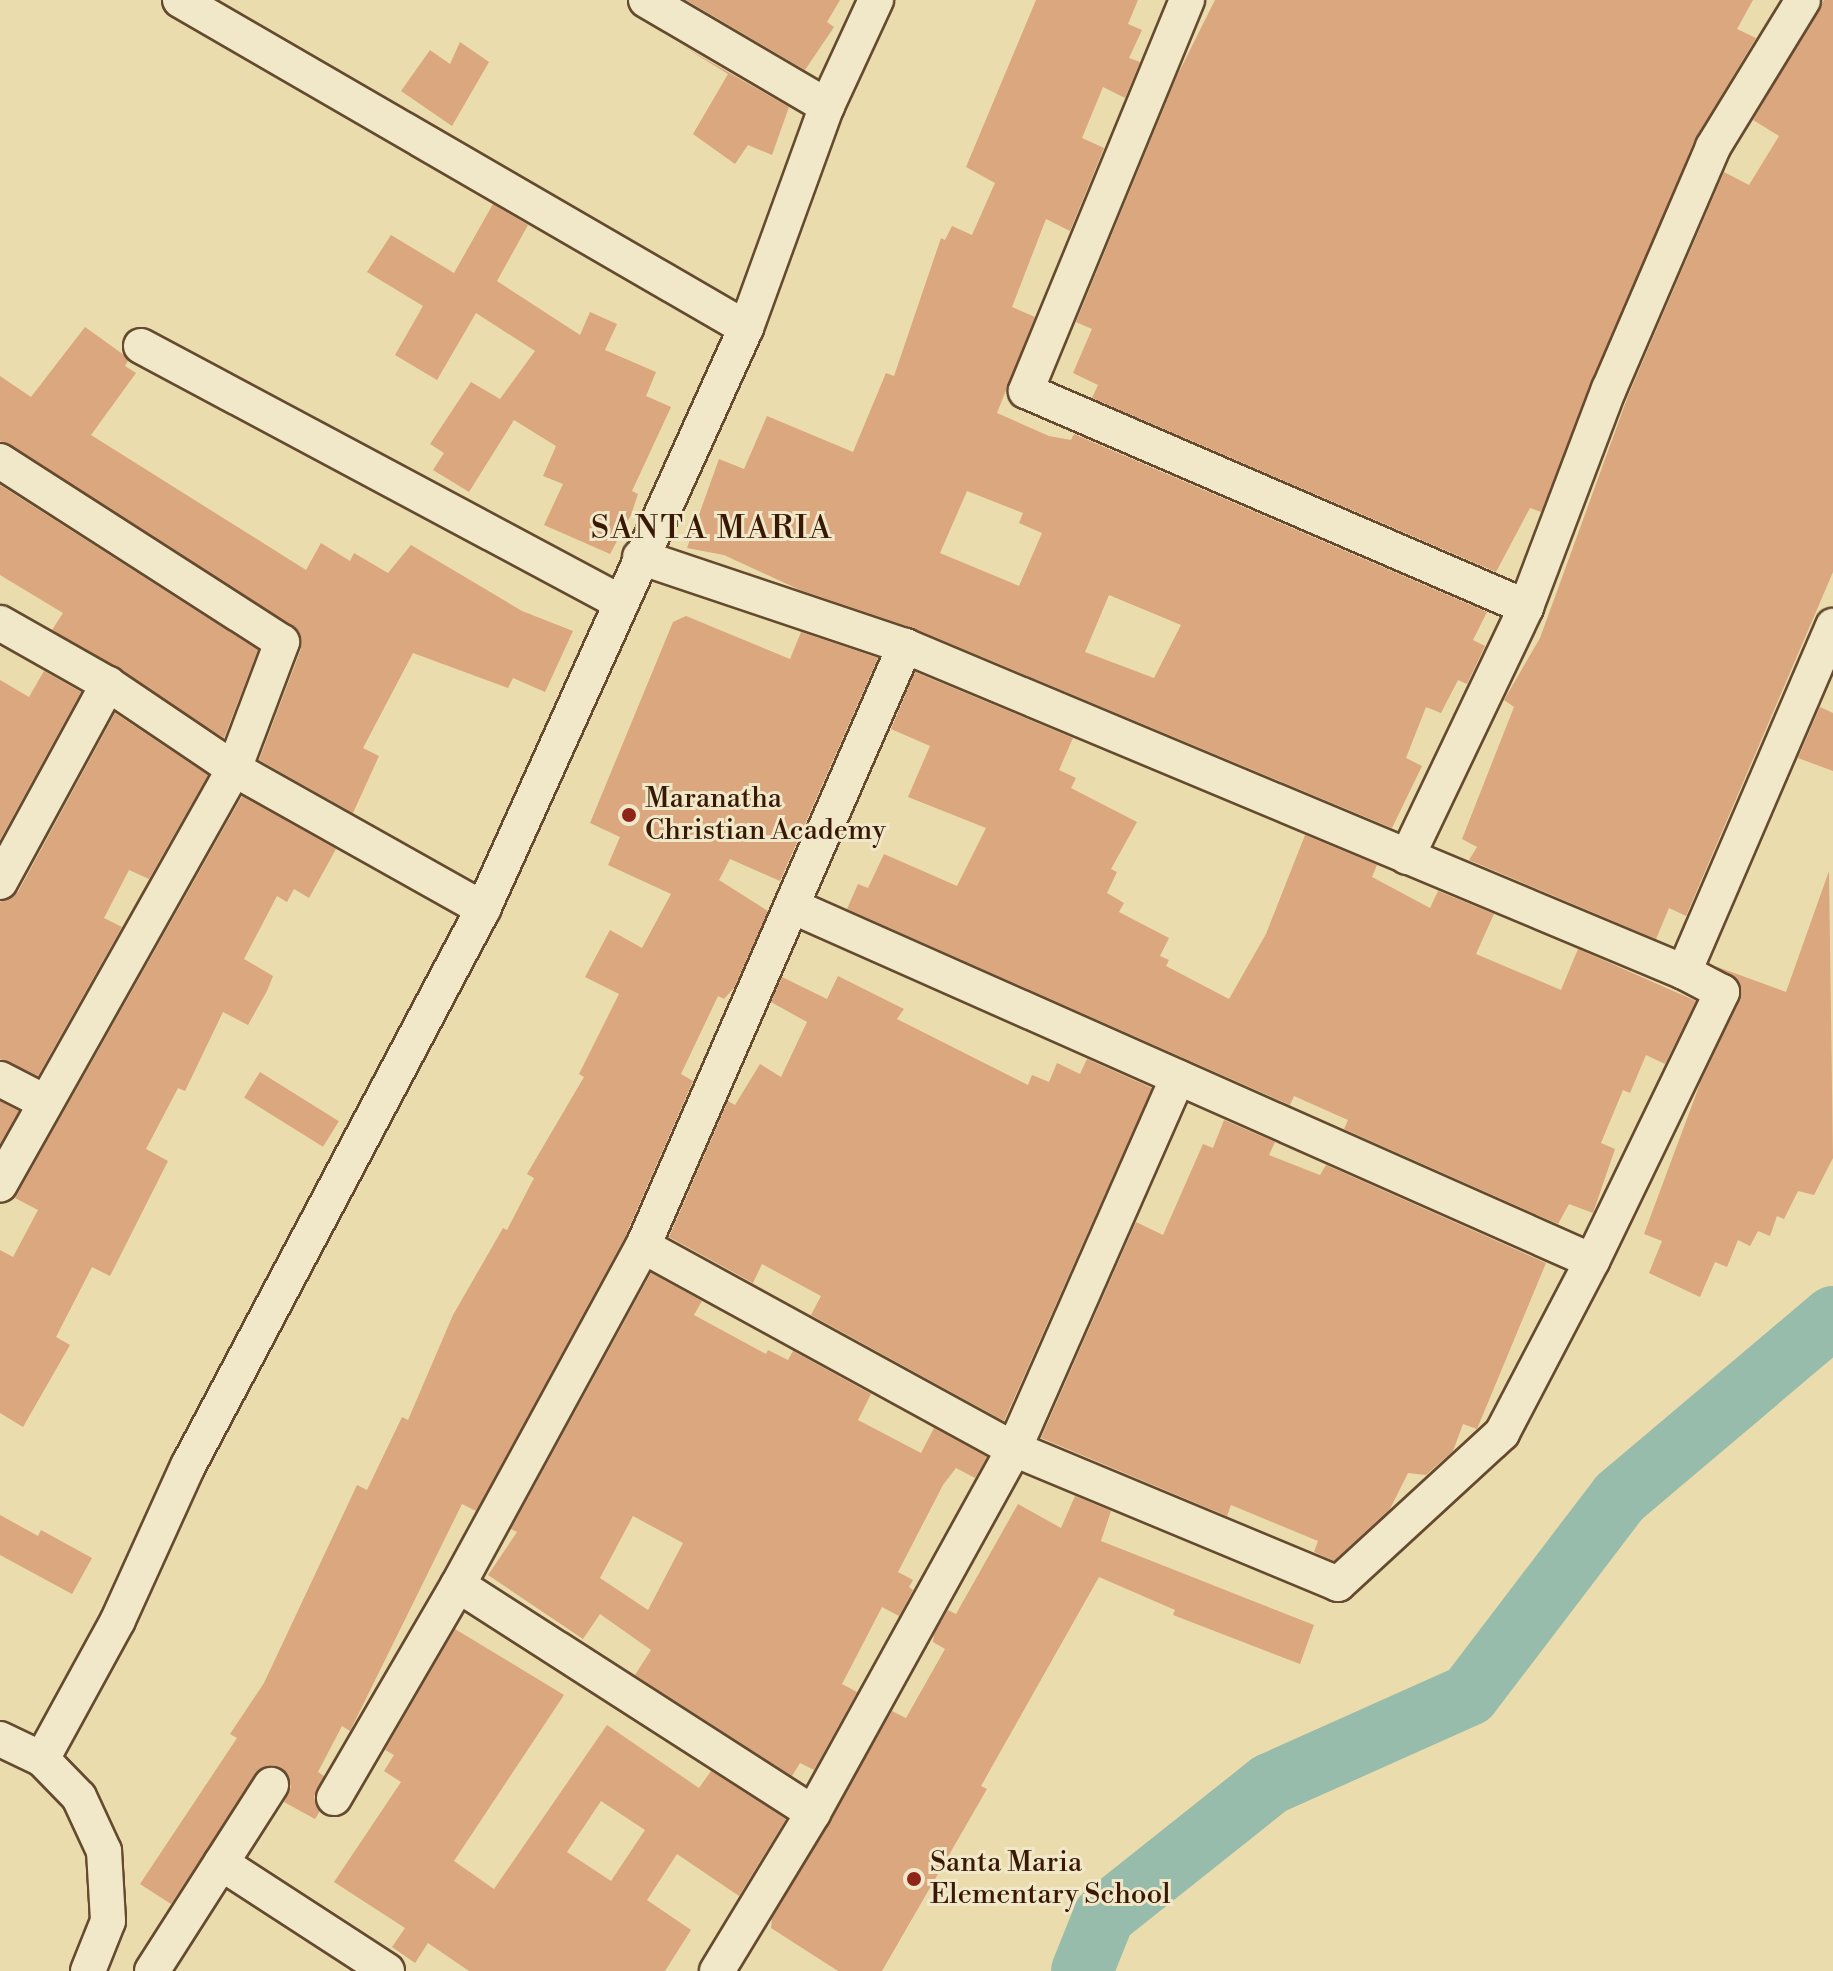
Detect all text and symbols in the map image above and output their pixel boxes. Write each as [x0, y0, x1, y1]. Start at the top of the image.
district label: SANTA MARIA [591, 509, 833, 547]
place label: Maranatha Christian Academy [645, 782, 886, 848]
marker: Maranatha Christian Academy [620, 806, 638, 824]
place label: Santa Maria Elementary School [930, 1846, 1171, 1912]
marker: Santa Maria Elementary School [905, 1870, 923, 1888]

